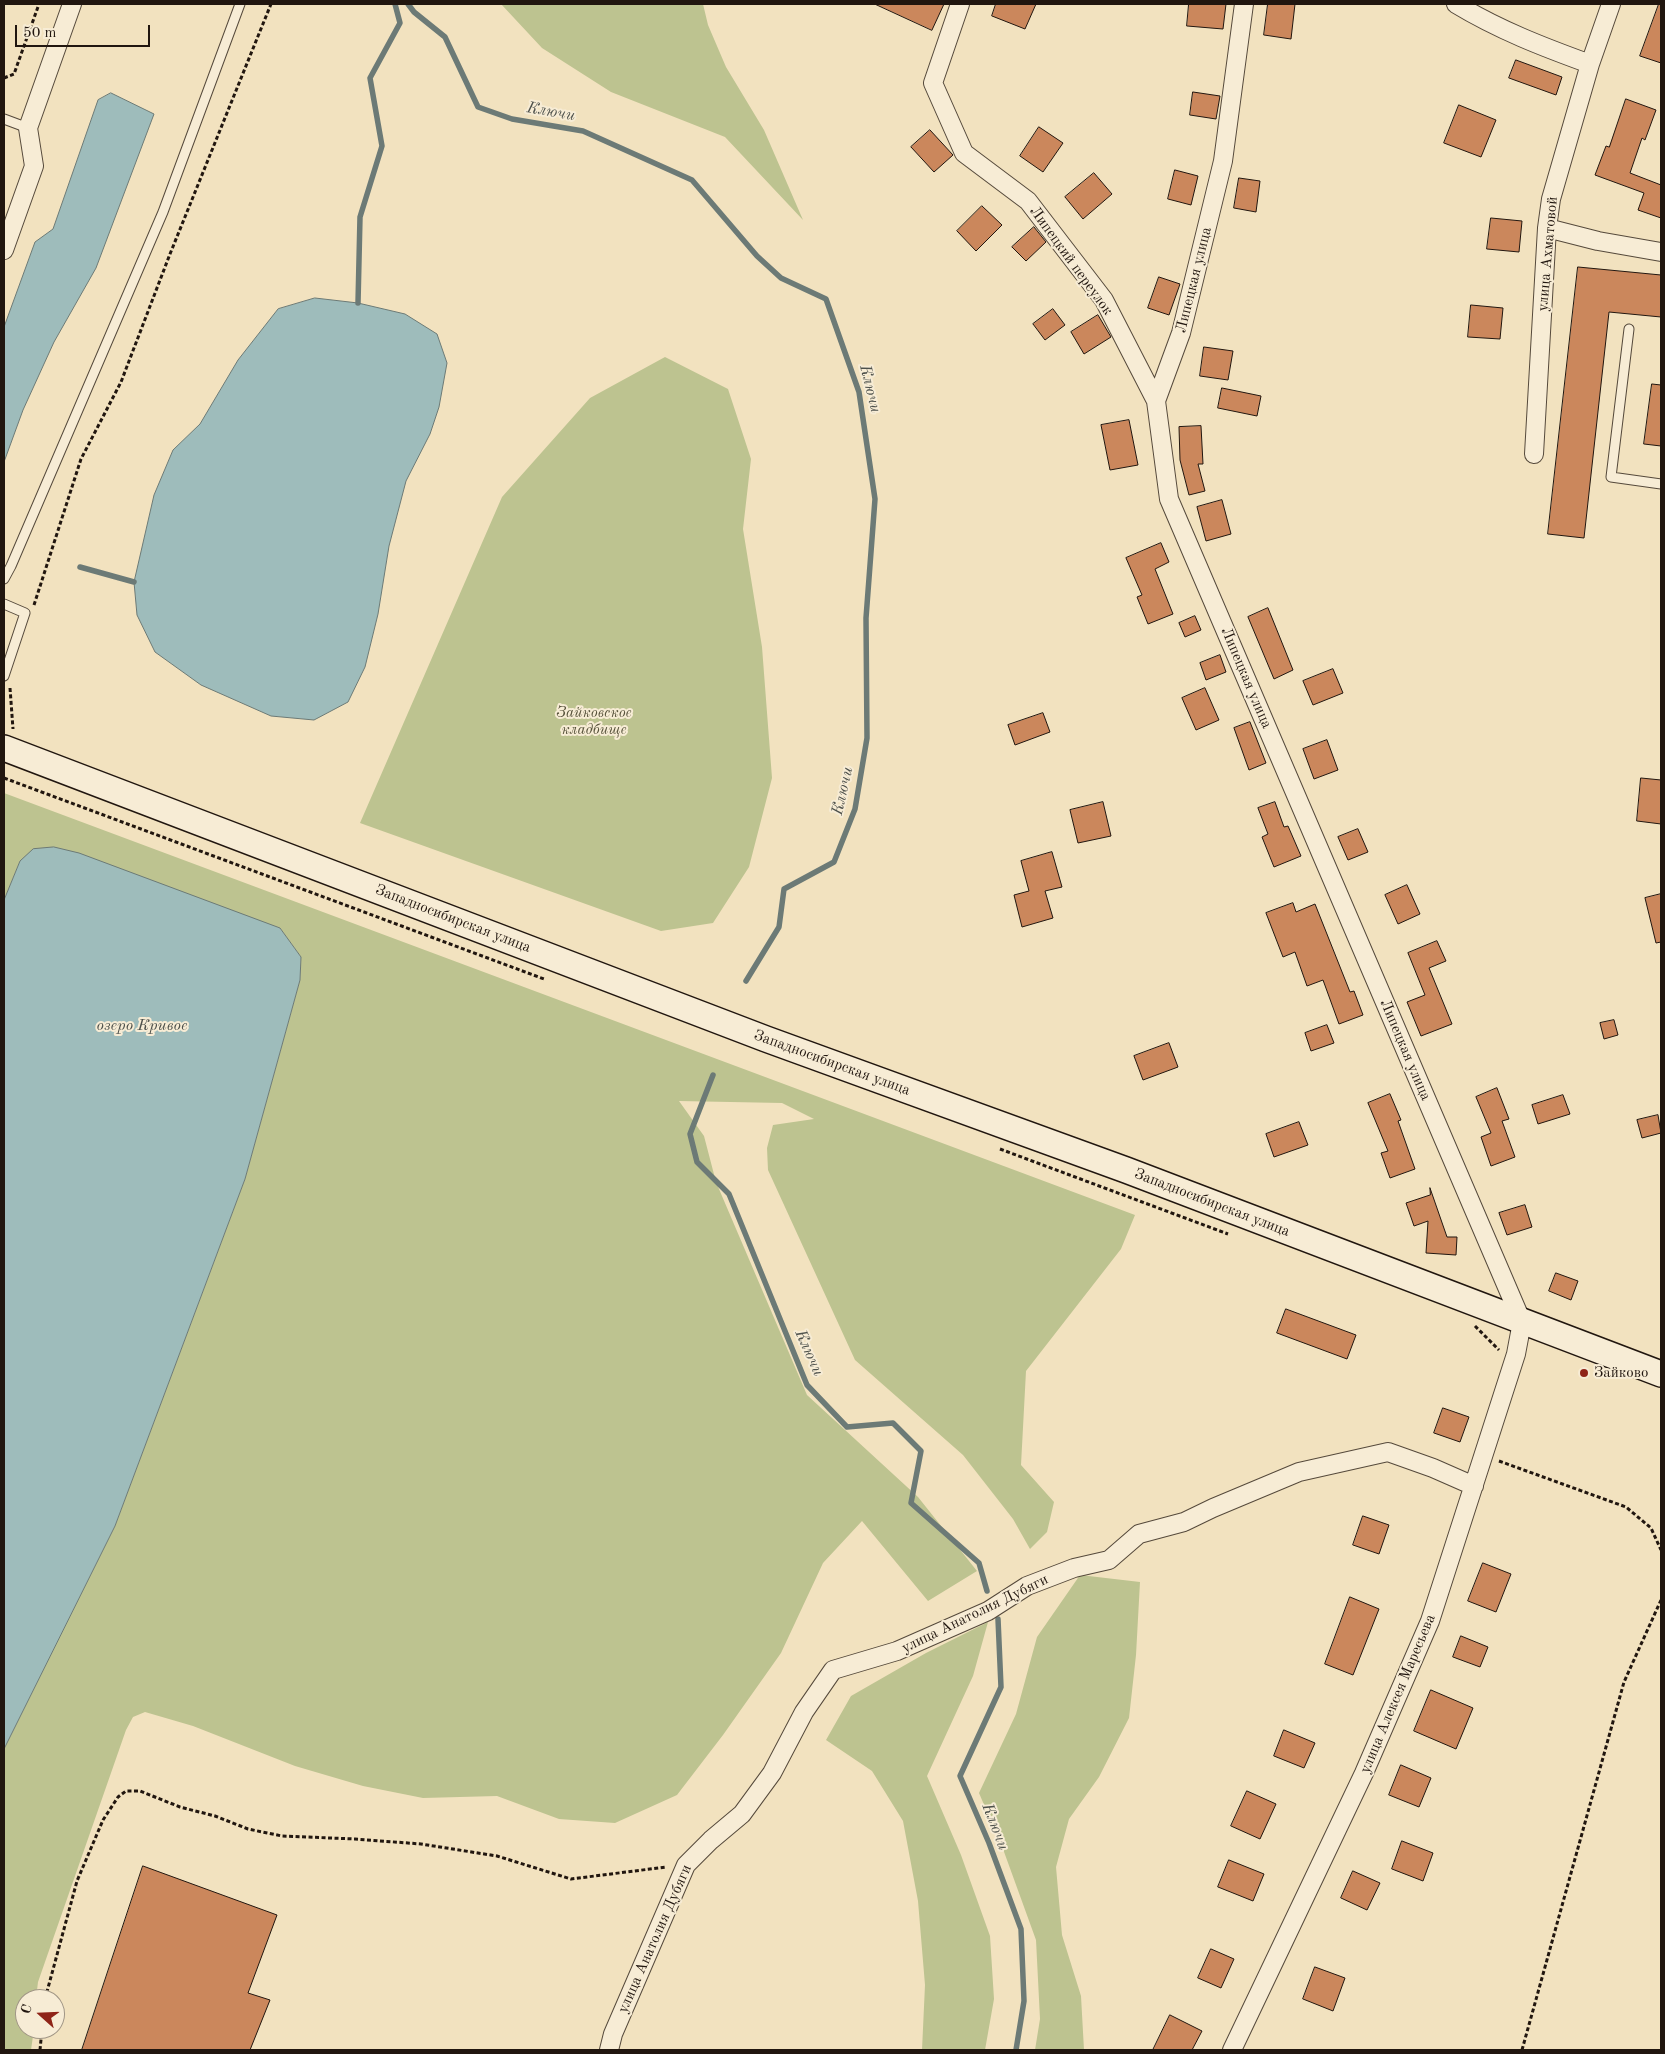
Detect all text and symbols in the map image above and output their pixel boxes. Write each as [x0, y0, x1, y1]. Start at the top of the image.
scale bar [18, 15, 152, 47]
text: 50 m [23, 26, 57, 41]
water label: Ключи [525, 98, 577, 126]
street label: улица Ахматовой [1534, 196, 1562, 312]
street label: Липецкий переулок [1025, 203, 1117, 319]
street label: Липецкая улица [1172, 225, 1216, 335]
water label: Ключи [855, 363, 885, 415]
street label: Липецкая улица [1217, 625, 1275, 731]
park label: Зайковское кладбище [556, 704, 632, 739]
water label: Ключи [828, 765, 858, 817]
street label: Западносибирская улица [373, 881, 533, 957]
street label: Липецкая улица [1376, 997, 1434, 1103]
water label: озеро Кривое [97, 1016, 187, 1036]
street label: Западносибирская улица [751, 1026, 913, 1100]
street label: Западносибирская улица [1132, 1165, 1292, 1241]
water label: Ключи [790, 1327, 828, 1379]
place label: Зайково [1594, 1364, 1648, 1382]
marker: Зайково [1578, 1367, 1590, 1379]
street label: улица Анатолия Дубяги [899, 1571, 1051, 1657]
street label: улица Алексея Маресьева [1356, 1612, 1440, 1776]
water label: Ключи [977, 1801, 1013, 1853]
street label: улица Анатолия Дубяги [614, 1862, 696, 2016]
north arrow [15, 1989, 65, 2039]
text: С [19, 2002, 35, 2016]

